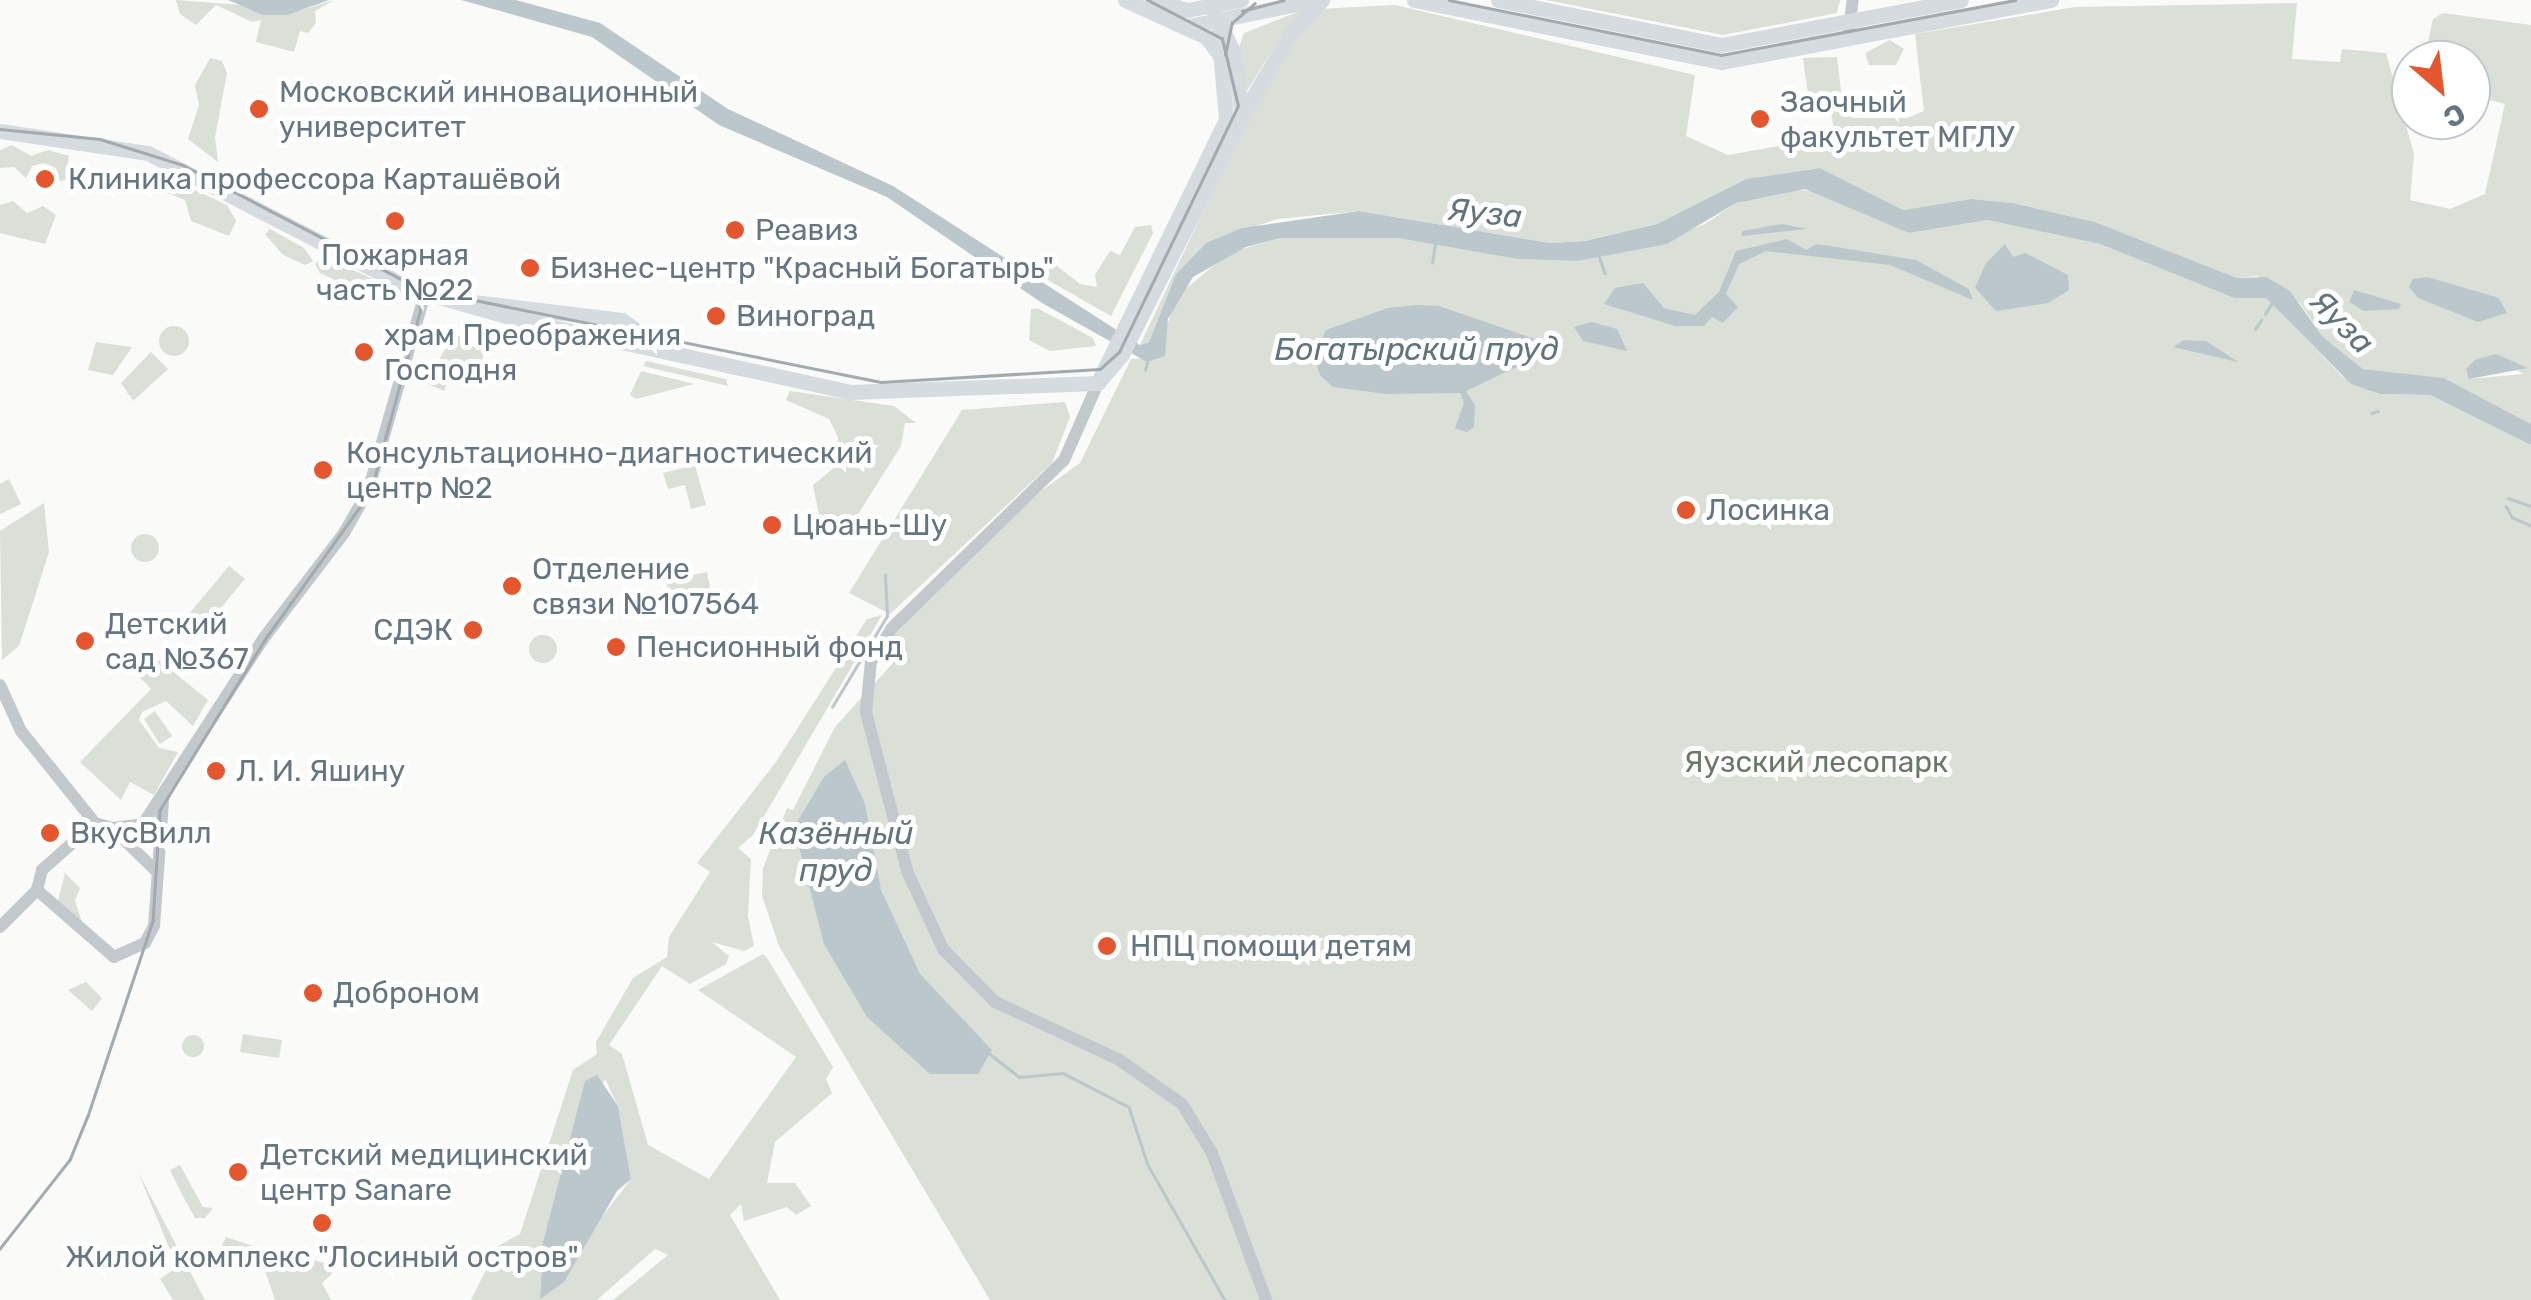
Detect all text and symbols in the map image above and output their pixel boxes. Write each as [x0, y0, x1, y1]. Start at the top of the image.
north arrow [2391, 40, 2491, 140]
place label: Московский инновационный университет [279, 74, 698, 144]
place label: Заочный факультет МГЛУ [1780, 84, 2014, 154]
text: С [2438, 96, 2471, 134]
marker: Московский инновационный университет [248, 98, 270, 120]
marker: Заочный факультет МГЛУ [1749, 108, 1771, 130]
place label: Клиника профессора Карташёвой [68, 161, 561, 197]
marker: Клиника профессора Карташёвой [32, 166, 58, 192]
water label: Яуза [1446, 190, 1524, 236]
marker: Пожарная часть №22 [384, 210, 406, 232]
place label: Реавиз [755, 212, 858, 248]
marker: Реавиз [724, 219, 746, 241]
place label: Пожарная часть №22 [316, 237, 474, 308]
place label: Бизнес-центр "Красный Богатырь" [550, 250, 1054, 286]
marker: Бизнес-центр "Красный Богатырь" [519, 257, 541, 279]
water label: Яуза [2302, 282, 2382, 362]
place label: Виноград [736, 298, 875, 334]
marker: Виноград [705, 305, 727, 327]
place label: храм Преображения Господня [384, 317, 681, 388]
water label: Богатырский пруд [1275, 330, 1559, 368]
marker: храм Преображения Господня [353, 341, 375, 363]
place label: Консультационно-диагностический центр №2 [346, 435, 872, 506]
marker: Консультационно-диагностический центр №2 [310, 457, 336, 483]
place label: Лосинка [1706, 492, 1830, 528]
marker: Лосинка [1675, 499, 1697, 521]
place label: Цюань-Шу [792, 507, 947, 543]
marker: Цюань-Шу [761, 514, 783, 536]
place label: Отделение связи №107564 [532, 551, 759, 622]
marker: Отделение связи №107564 [501, 575, 523, 597]
place label: Детский сад №367 [105, 606, 249, 676]
place label: СДЭК [373, 612, 453, 648]
marker: СДЭК [462, 619, 484, 641]
place label: Пенсионный фонд [636, 629, 903, 665]
marker: Детский сад №367 [74, 630, 96, 652]
marker: Пенсионный фонд [605, 636, 627, 658]
park label: Яузский лесопарк [1684, 744, 1948, 780]
place label: Л. И. Яшину [236, 753, 405, 789]
marker: Л. И. Яшину [205, 760, 227, 782]
place label: ВкусВилл [70, 815, 212, 851]
water label: Казённый пруд [758, 815, 914, 890]
marker: ВкусВилл [39, 822, 61, 844]
place label: НПЦ помощи детям [1130, 928, 1412, 964]
marker: НПЦ помощи детям [1094, 933, 1120, 959]
place label: Доброном [333, 975, 480, 1011]
marker: Доброном [302, 982, 324, 1004]
place label: Детский медицинский центр Sanare [260, 1137, 588, 1208]
marker: Детский медицинский центр Sanare [225, 1159, 251, 1185]
marker: Жилой комплекс "Лосиный остров" [311, 1212, 333, 1234]
place label: Жилой комплекс "Лосиный остров" [65, 1239, 579, 1275]

